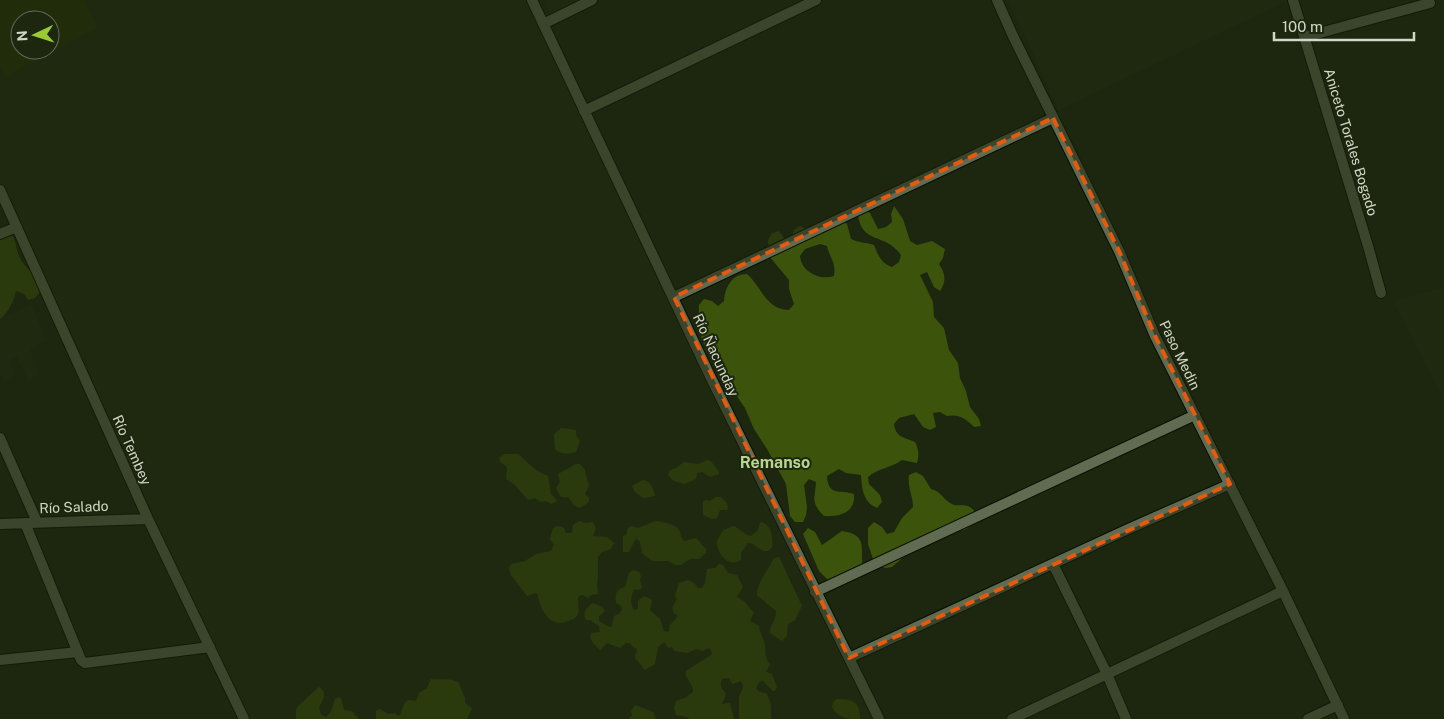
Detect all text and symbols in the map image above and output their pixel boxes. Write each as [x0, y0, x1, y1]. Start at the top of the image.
north arrow [10, 10, 60, 60]
scale bar [1274, 10, 1414, 42]
text: 100 m [1282, 18, 1323, 35]
text: N [14, 30, 30, 42]
street label: Aniceto Torales Bogado [1321, 66, 1381, 218]
street label: Río Ñacunday [690, 311, 743, 399]
street label: Paso Medin [1156, 318, 1204, 392]
street label: Río Tembey [109, 412, 155, 488]
district label: Remanso [740, 453, 810, 472]
street label: Río Salado [39, 498, 109, 516]

